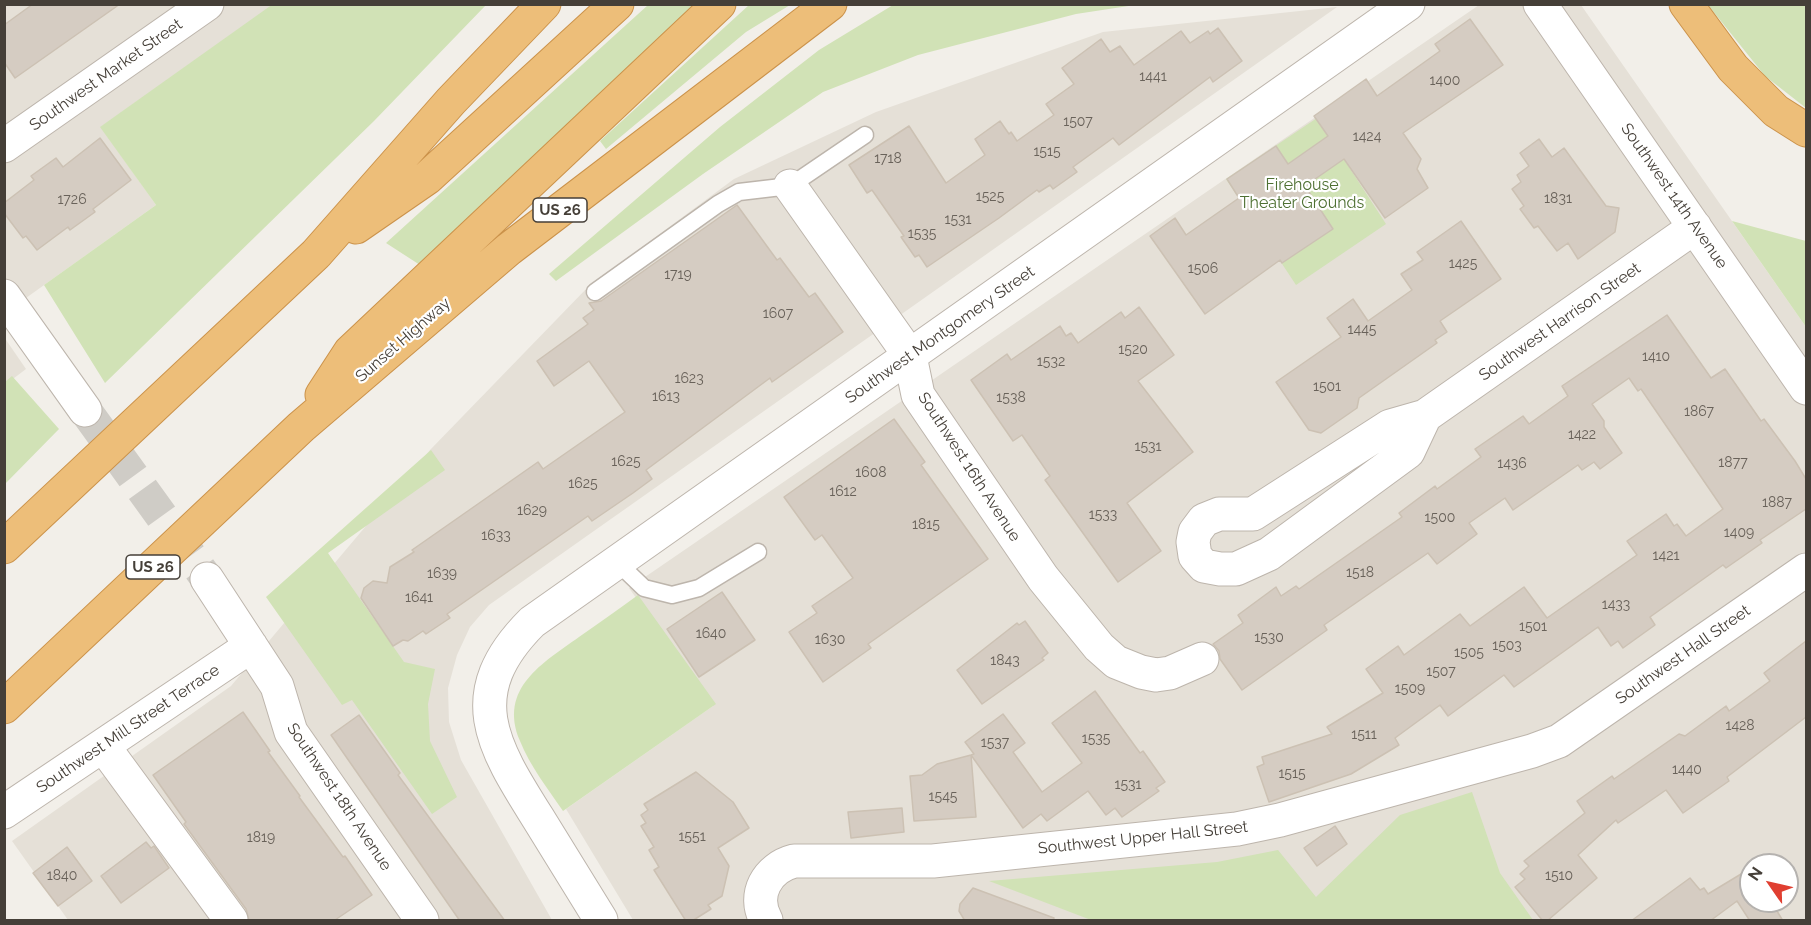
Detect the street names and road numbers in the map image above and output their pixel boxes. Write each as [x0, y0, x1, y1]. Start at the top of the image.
street label: Southwest Market Street [26, 15, 186, 135]
street label: Southwest 14th Avenue [1617, 120, 1731, 272]
road number: US 26 [533, 198, 587, 222]
street label: Southwest Harrison Street [1476, 259, 1644, 385]
street label: Southwest Montgomery Street [842, 262, 1038, 408]
street label: Sunset Highway [352, 294, 454, 386]
street label: Southwest 16th Avenue [914, 389, 1024, 545]
road number: US 26 [126, 555, 180, 579]
street label: Southwest Hall Street [1612, 601, 1754, 709]
street label: Southwest Mill Street Terrace [33, 660, 223, 798]
street label: Southwest 18th Avenue [282, 720, 396, 874]
street label: Southwest Upper Hall Street [1037, 817, 1249, 859]

